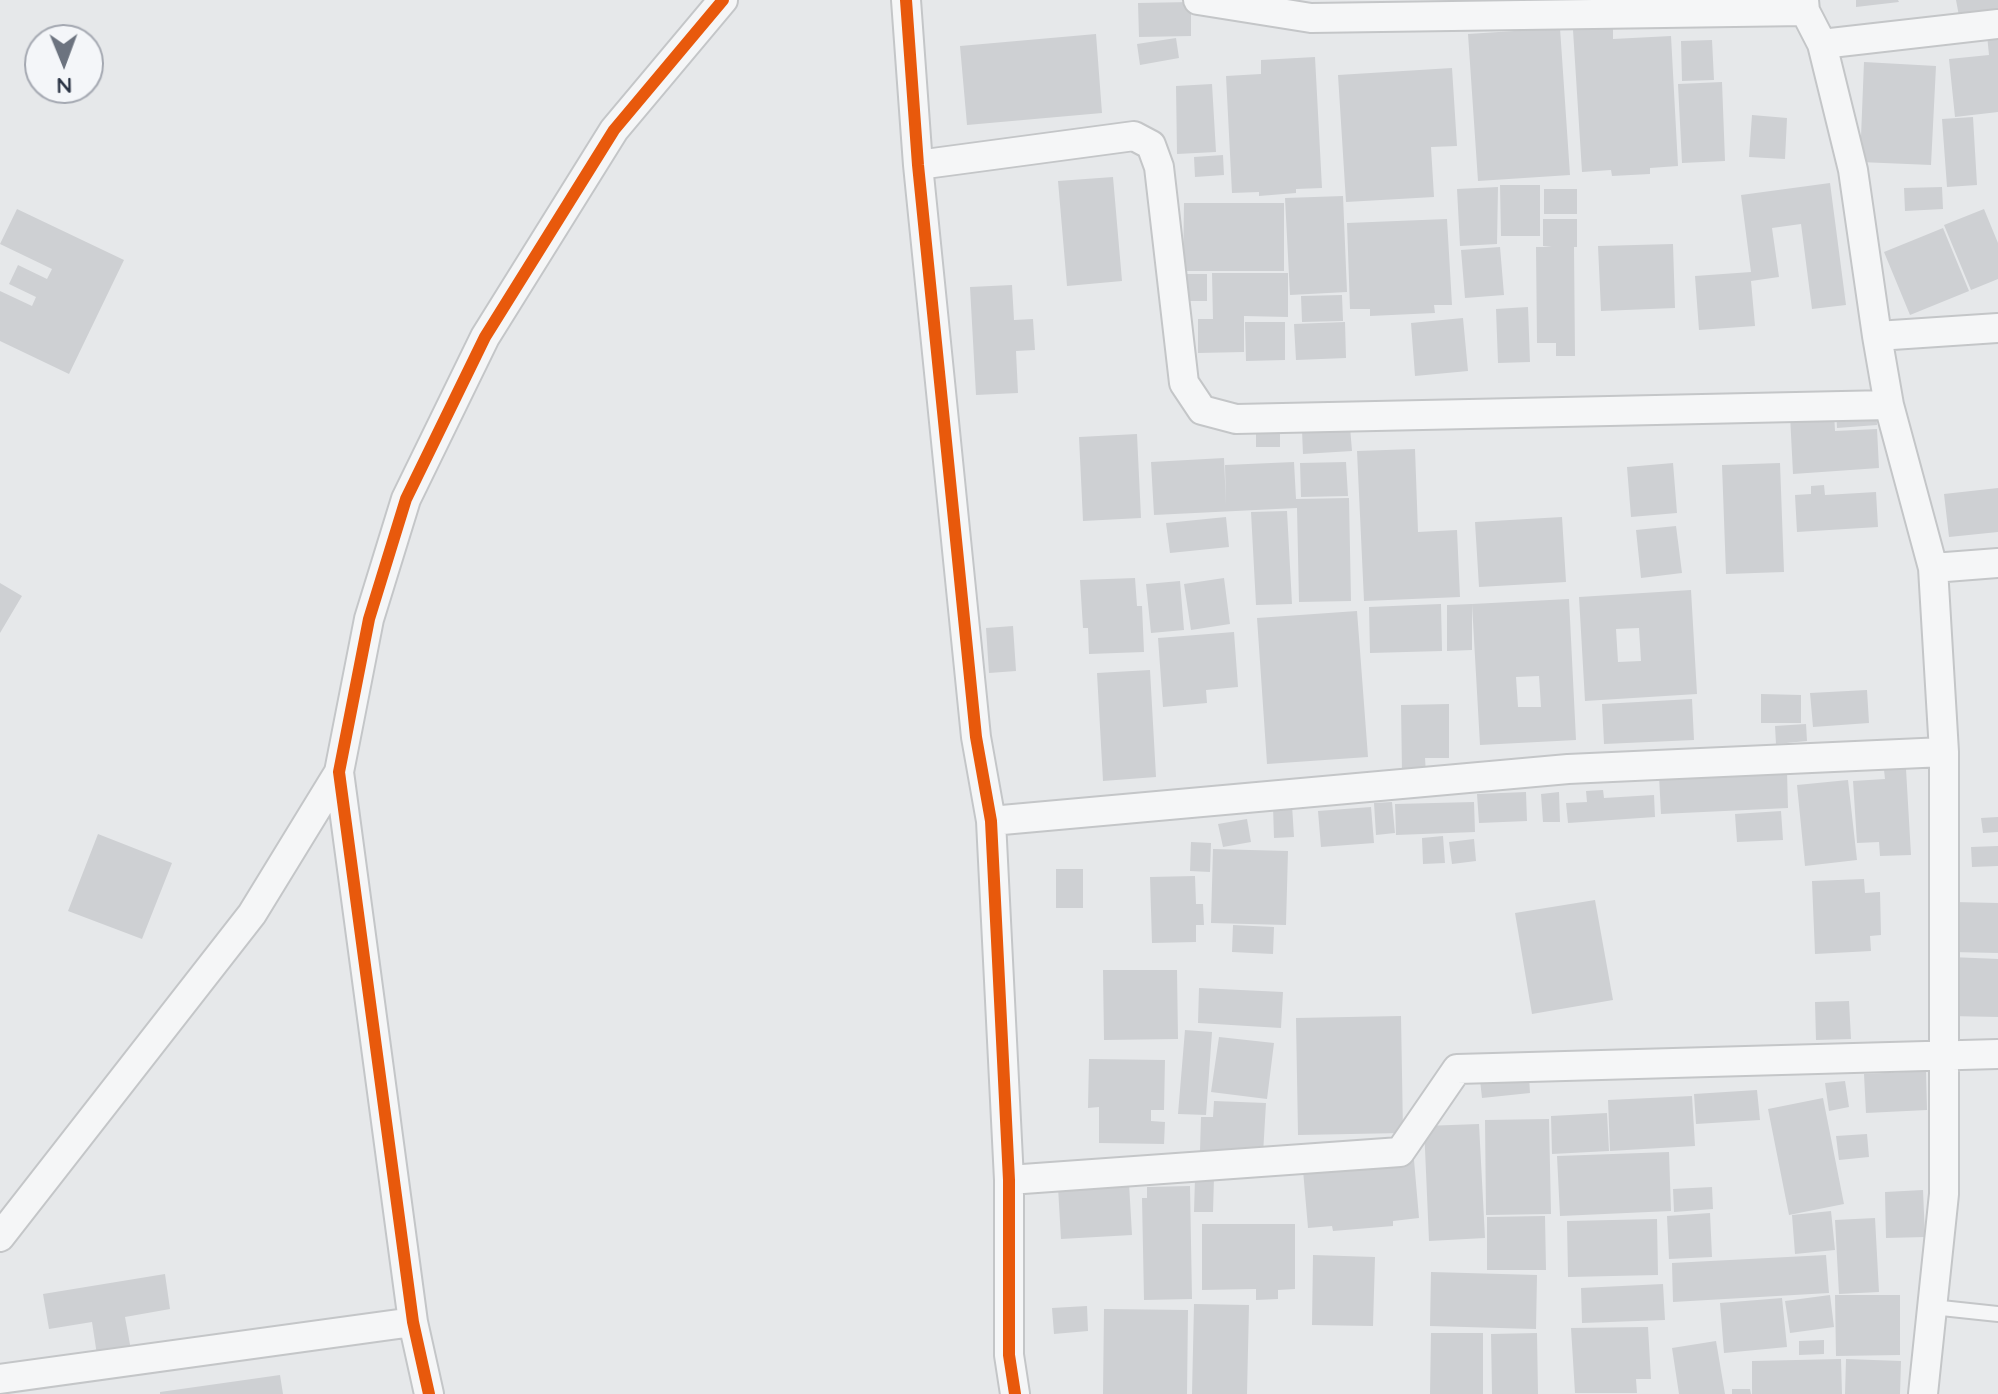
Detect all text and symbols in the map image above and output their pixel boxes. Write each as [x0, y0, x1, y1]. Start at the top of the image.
north arrow [24, 24, 104, 104]
text: N [56, 72, 73, 100]

